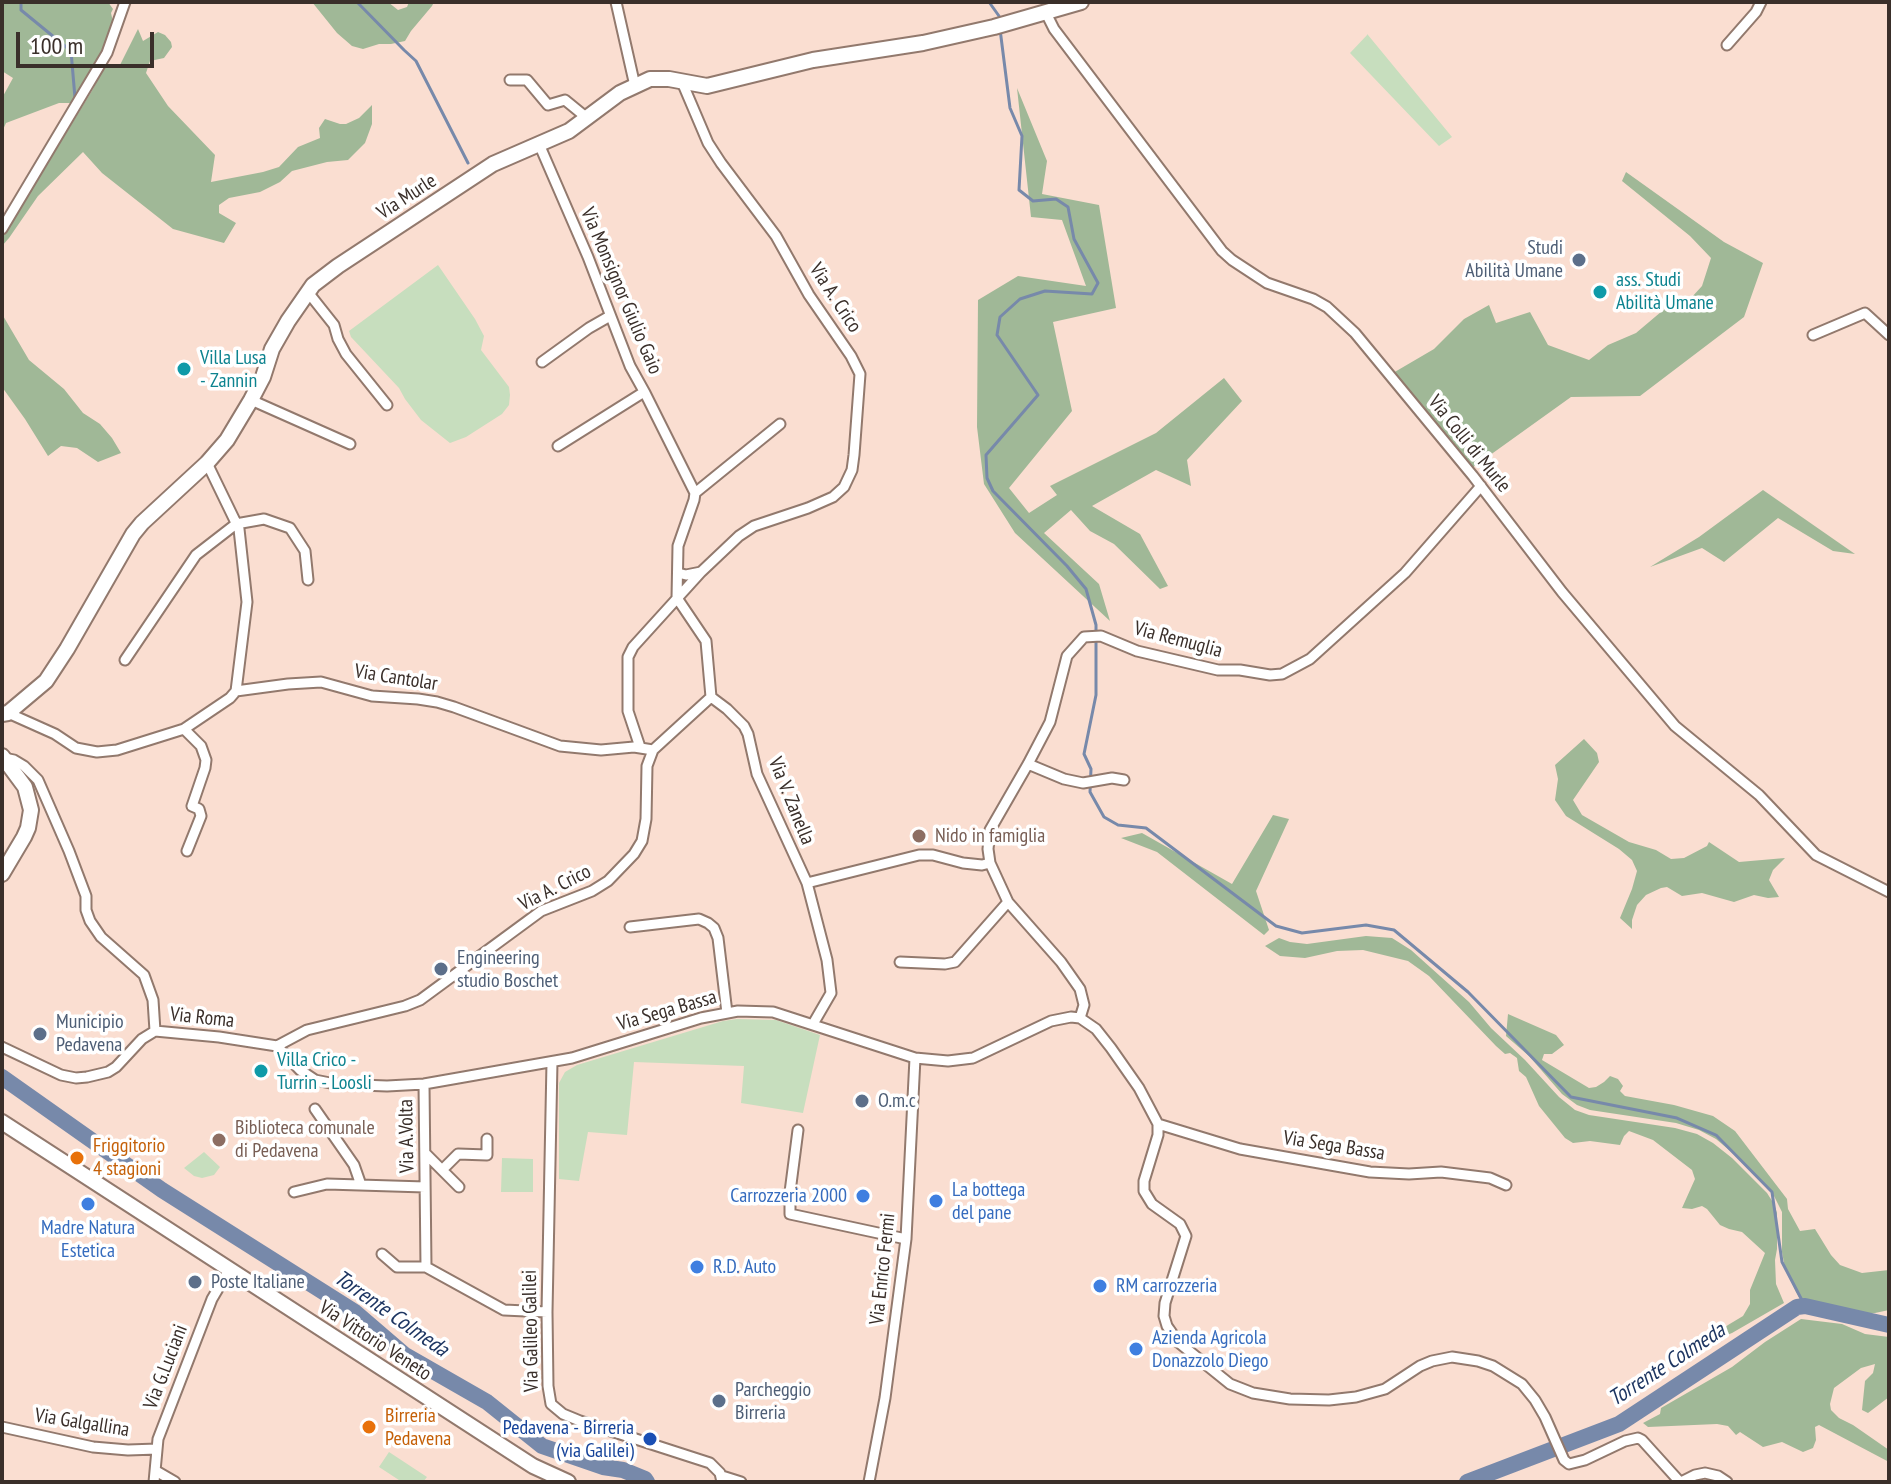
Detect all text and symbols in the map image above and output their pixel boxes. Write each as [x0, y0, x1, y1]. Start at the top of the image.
scale bar [20, 16, 158, 66]
text: 100 m [30, 30, 83, 61]
street label: Via Murle [373, 169, 441, 225]
street label: Via Monsignor Giulio Gaio [575, 204, 667, 378]
place label: Studi Abilità Umane [1465, 236, 1563, 283]
marker: Studi Abilità Umane [1570, 251, 1588, 269]
street label: Via A. Crico [804, 259, 866, 337]
place label: ass. Studi Abilità Umane [1616, 268, 1714, 315]
marker: ass. Studi Abilità Umane [1591, 283, 1609, 301]
place label: Villa Lusa - Zannin [200, 346, 267, 393]
marker: Villa Lusa - Zannin [175, 360, 193, 378]
street label: Via Colli di Murle [1423, 391, 1515, 497]
street label: Via Remuglia [1131, 617, 1225, 663]
street label: Via Cantolar [353, 660, 439, 696]
street label: Via V. Zanella [763, 754, 819, 848]
place label: Nido in famiglia [935, 824, 1045, 848]
marker: Nido in famiglia [910, 827, 928, 845]
street label: Via A. Crico [515, 860, 595, 916]
place label: Engineering studio Boschet [457, 946, 558, 993]
marker: Engineering studio Boschet [432, 960, 450, 978]
street label: Via Sega Bassa [615, 985, 719, 1037]
street label: Via Roma [169, 1003, 235, 1033]
place label: Municipio Pedavena [56, 1010, 124, 1057]
marker: Municipio Pedavena [31, 1025, 49, 1043]
place label: Villa Crico - Turrin - Loosli [277, 1048, 372, 1095]
marker: Villa Crico - Turrin - Loosli [252, 1062, 270, 1080]
place label: O.m.c [878, 1089, 916, 1113]
marker: O.m.c [853, 1092, 871, 1110]
street label: Via A.Volta [394, 1099, 420, 1173]
place label: Biblioteca comunale di Pedavena [235, 1116, 375, 1163]
street label: Via Sega Bassa [1282, 1126, 1386, 1166]
marker: Biblioteca comunale di Pedavena [210, 1131, 228, 1149]
place label: Friggitorio 4 stagioni [93, 1134, 165, 1181]
marker: Friggitorio 4 stagioni [68, 1149, 86, 1167]
place label: La bottega del pane [952, 1178, 1025, 1225]
place label: Carrozzeria 2000 [730, 1184, 847, 1208]
marker: Carrozzeria 2000 [854, 1187, 872, 1205]
marker: La bottega del pane [927, 1192, 945, 1210]
marker: Madre Natura Estetica [79, 1195, 97, 1213]
street label: Via Enrico Fermi [865, 1212, 901, 1326]
place label: Madre Natura Estetica [41, 1216, 135, 1263]
place label: R.D. Auto [713, 1255, 776, 1279]
marker: R.D. Auto [688, 1258, 706, 1276]
water label: Torrente Colmeda [329, 1265, 453, 1363]
place label: Poste Italiane [211, 1270, 305, 1294]
street label: Via Galileo Galilei [518, 1270, 544, 1392]
marker: Poste Italiane [186, 1273, 204, 1291]
place label: RM carrozzeria [1116, 1274, 1217, 1298]
marker: RM carrozzeria [1091, 1277, 1109, 1295]
street label: Via Vittorio Veneto [314, 1296, 436, 1386]
water label: Torrente Colmeda [1604, 1318, 1730, 1412]
street label: Via G.Luciani [139, 1321, 193, 1413]
place label: Azienda Agricola Donazzolo Diego [1152, 1326, 1268, 1373]
marker: Azienda Agricola Donazzolo Diego [1127, 1340, 1145, 1358]
place label: Parcheggio Birreria [735, 1378, 811, 1425]
marker: Parcheggio Birreria [710, 1392, 728, 1410]
street label: Via Galgallina [33, 1404, 131, 1442]
place label: Birreria Pedavena [385, 1404, 451, 1451]
place label: Pedavena - Birreria (via Galilei) [503, 1416, 634, 1463]
marker: Birreria Pedavena [360, 1418, 378, 1436]
marker: Pedavena - Birreria (via Galilei) [641, 1430, 659, 1448]

